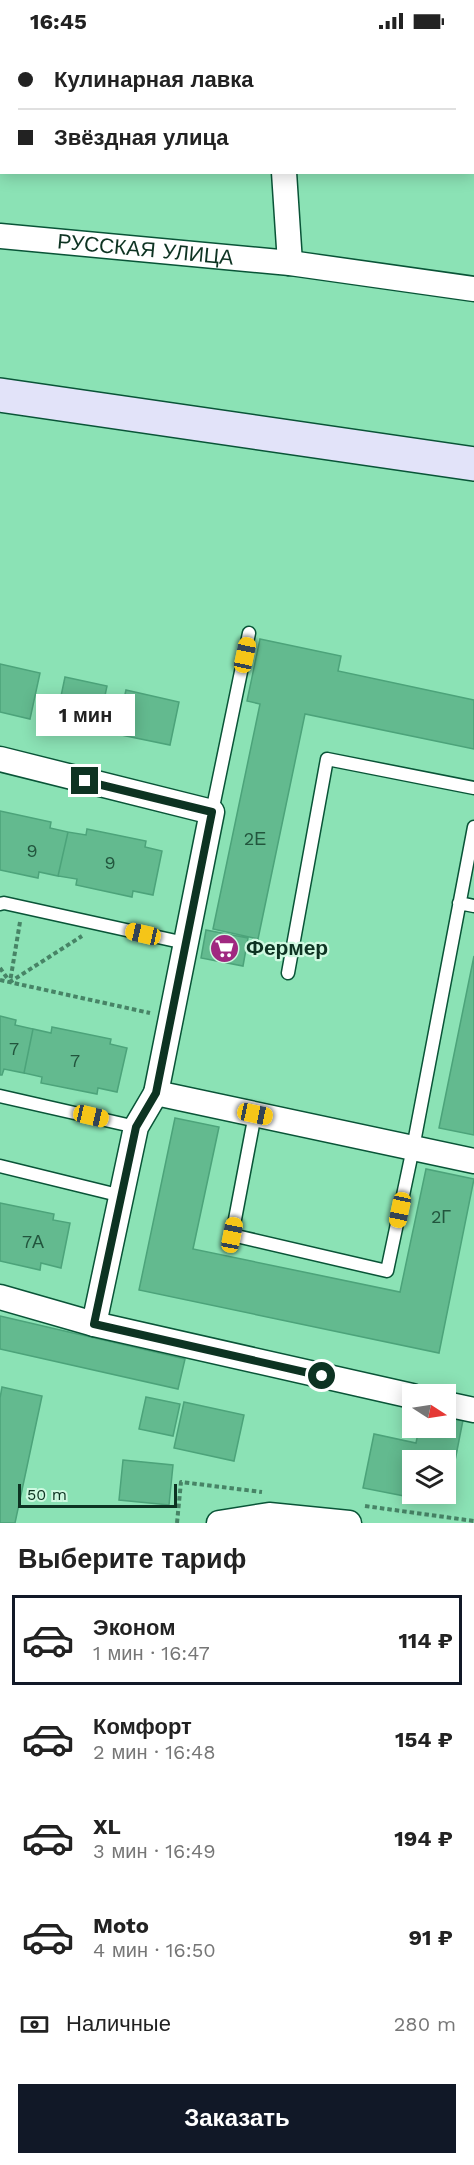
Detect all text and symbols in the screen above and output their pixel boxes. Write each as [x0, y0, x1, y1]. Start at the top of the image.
text: 16:45 [30, 9, 87, 34]
text: Кулинарная лавка [54, 67, 253, 92]
text: Звёздная улица [54, 125, 229, 150]
street label: РУССКАЯ УЛИЦА [56, 228, 235, 270]
car [232, 636, 258, 674]
callout: 1 мин [36, 694, 134, 736]
text: 1 мин [59, 703, 112, 727]
route end [71, 767, 98, 794]
house number: 2Е [244, 828, 266, 849]
house number: 9 [26, 840, 38, 861]
house number: 9 [104, 852, 116, 873]
car [123, 921, 163, 947]
supermarket icon: Фермер [209, 932, 241, 964]
place label: Фермер [246, 935, 328, 960]
house number: 7 [9, 1038, 19, 1059]
house number: 7 [70, 1050, 80, 1071]
car [236, 1101, 274, 1127]
car [71, 1103, 111, 1129]
car [387, 1191, 413, 1229]
house number: 2Г [431, 1206, 451, 1227]
car [220, 1216, 244, 1254]
house number: 7А [22, 1231, 44, 1252]
route start [308, 1362, 335, 1389]
north arrow [402, 1384, 456, 1438]
map controls [402, 1384, 456, 1504]
button: layers [402, 1450, 456, 1504]
scale bar [18, 1481, 177, 1508]
text: 50 m [27, 1485, 67, 1504]
text: Выберите тариф [18, 1543, 246, 1575]
icon: car [21, 1613, 75, 1667]
text: Эконом [93, 1615, 176, 1640]
text: 114 ₽ [398, 1628, 453, 1653]
text: 1 мин · 16:47 [93, 1641, 210, 1665]
icon: car [21, 1712, 75, 1766]
text: Комфорт [93, 1714, 192, 1739]
text: 154 ₽ [395, 1727, 453, 1752]
text: 2 мин · 16:48 [93, 1740, 216, 1764]
icon: car [21, 1811, 75, 1865]
text: XL [93, 1814, 121, 1839]
text: 194 ₽ [394, 1826, 453, 1851]
text: 3 мин · 16:49 [93, 1839, 216, 1863]
icon: car [21, 1910, 75, 1964]
text: Moto [93, 1913, 149, 1938]
text: 91 ₽ [409, 1925, 453, 1950]
text: 4 мин · 16:50 [93, 1938, 216, 1962]
icon: cash [18, 2008, 51, 2041]
text: Наличные [66, 2011, 171, 2036]
text: 280 m [394, 2012, 456, 2036]
button: Заказать [18, 2084, 456, 2153]

